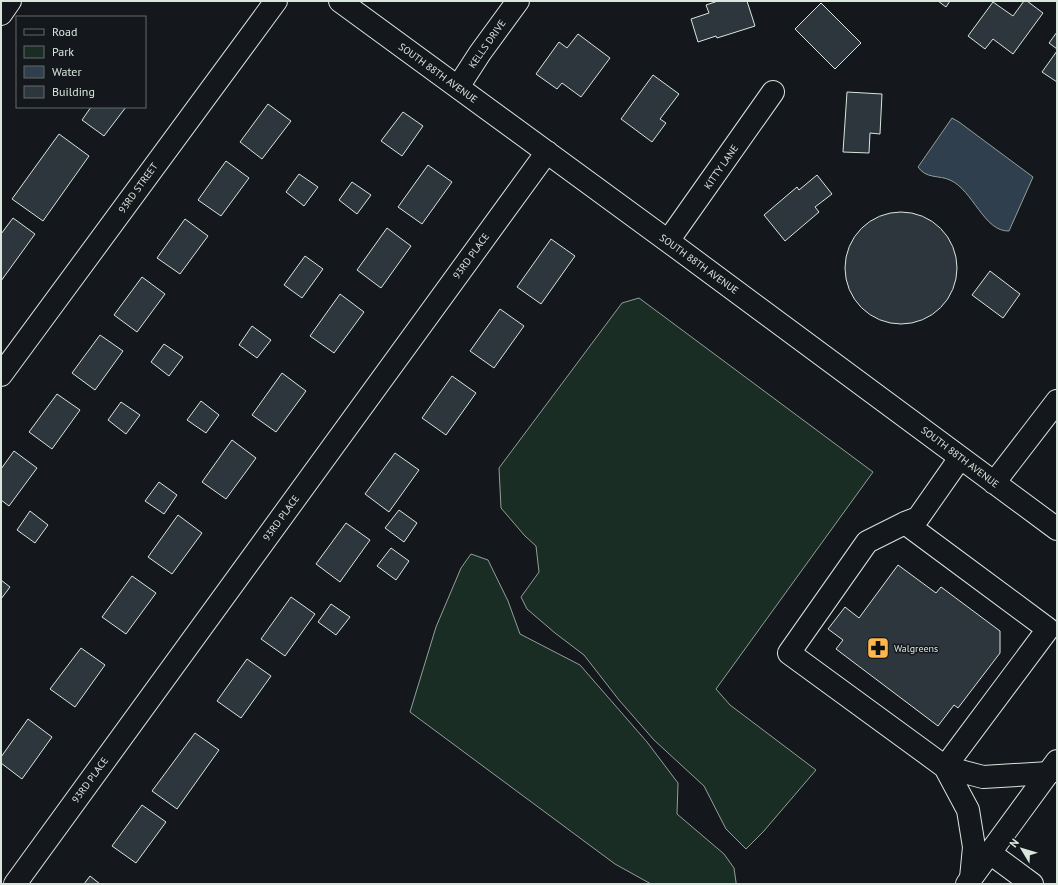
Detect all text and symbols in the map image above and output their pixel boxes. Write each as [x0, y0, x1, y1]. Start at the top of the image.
legend [16, 16, 146, 108]
street label: KELLS DRIVE [466, 17, 508, 71]
text: Road [52, 24, 77, 39]
street label: SOUTH 88TH AVENUE [396, 40, 480, 106]
text: Park [52, 44, 74, 59]
text: Water [52, 64, 82, 79]
text: Building [52, 84, 95, 99]
street label: KITTY LANE [701, 142, 741, 192]
street label: 93RD STREET [115, 160, 161, 216]
street label: 93RD PLACE [450, 231, 492, 281]
street label: SOUTH 88TH AVENUE [657, 231, 741, 297]
street label: SOUTH 88TH AVENUE [918, 423, 1002, 491]
street label: 93RD PLACE [260, 493, 302, 543]
pharmacy icon: Walgreens [865, 635, 891, 661]
place label: Walgreens [894, 642, 938, 655]
street label: 93RD PLACE [69, 755, 111, 805]
north arrow [1002, 829, 1042, 869]
text: N [1006, 836, 1022, 850]

